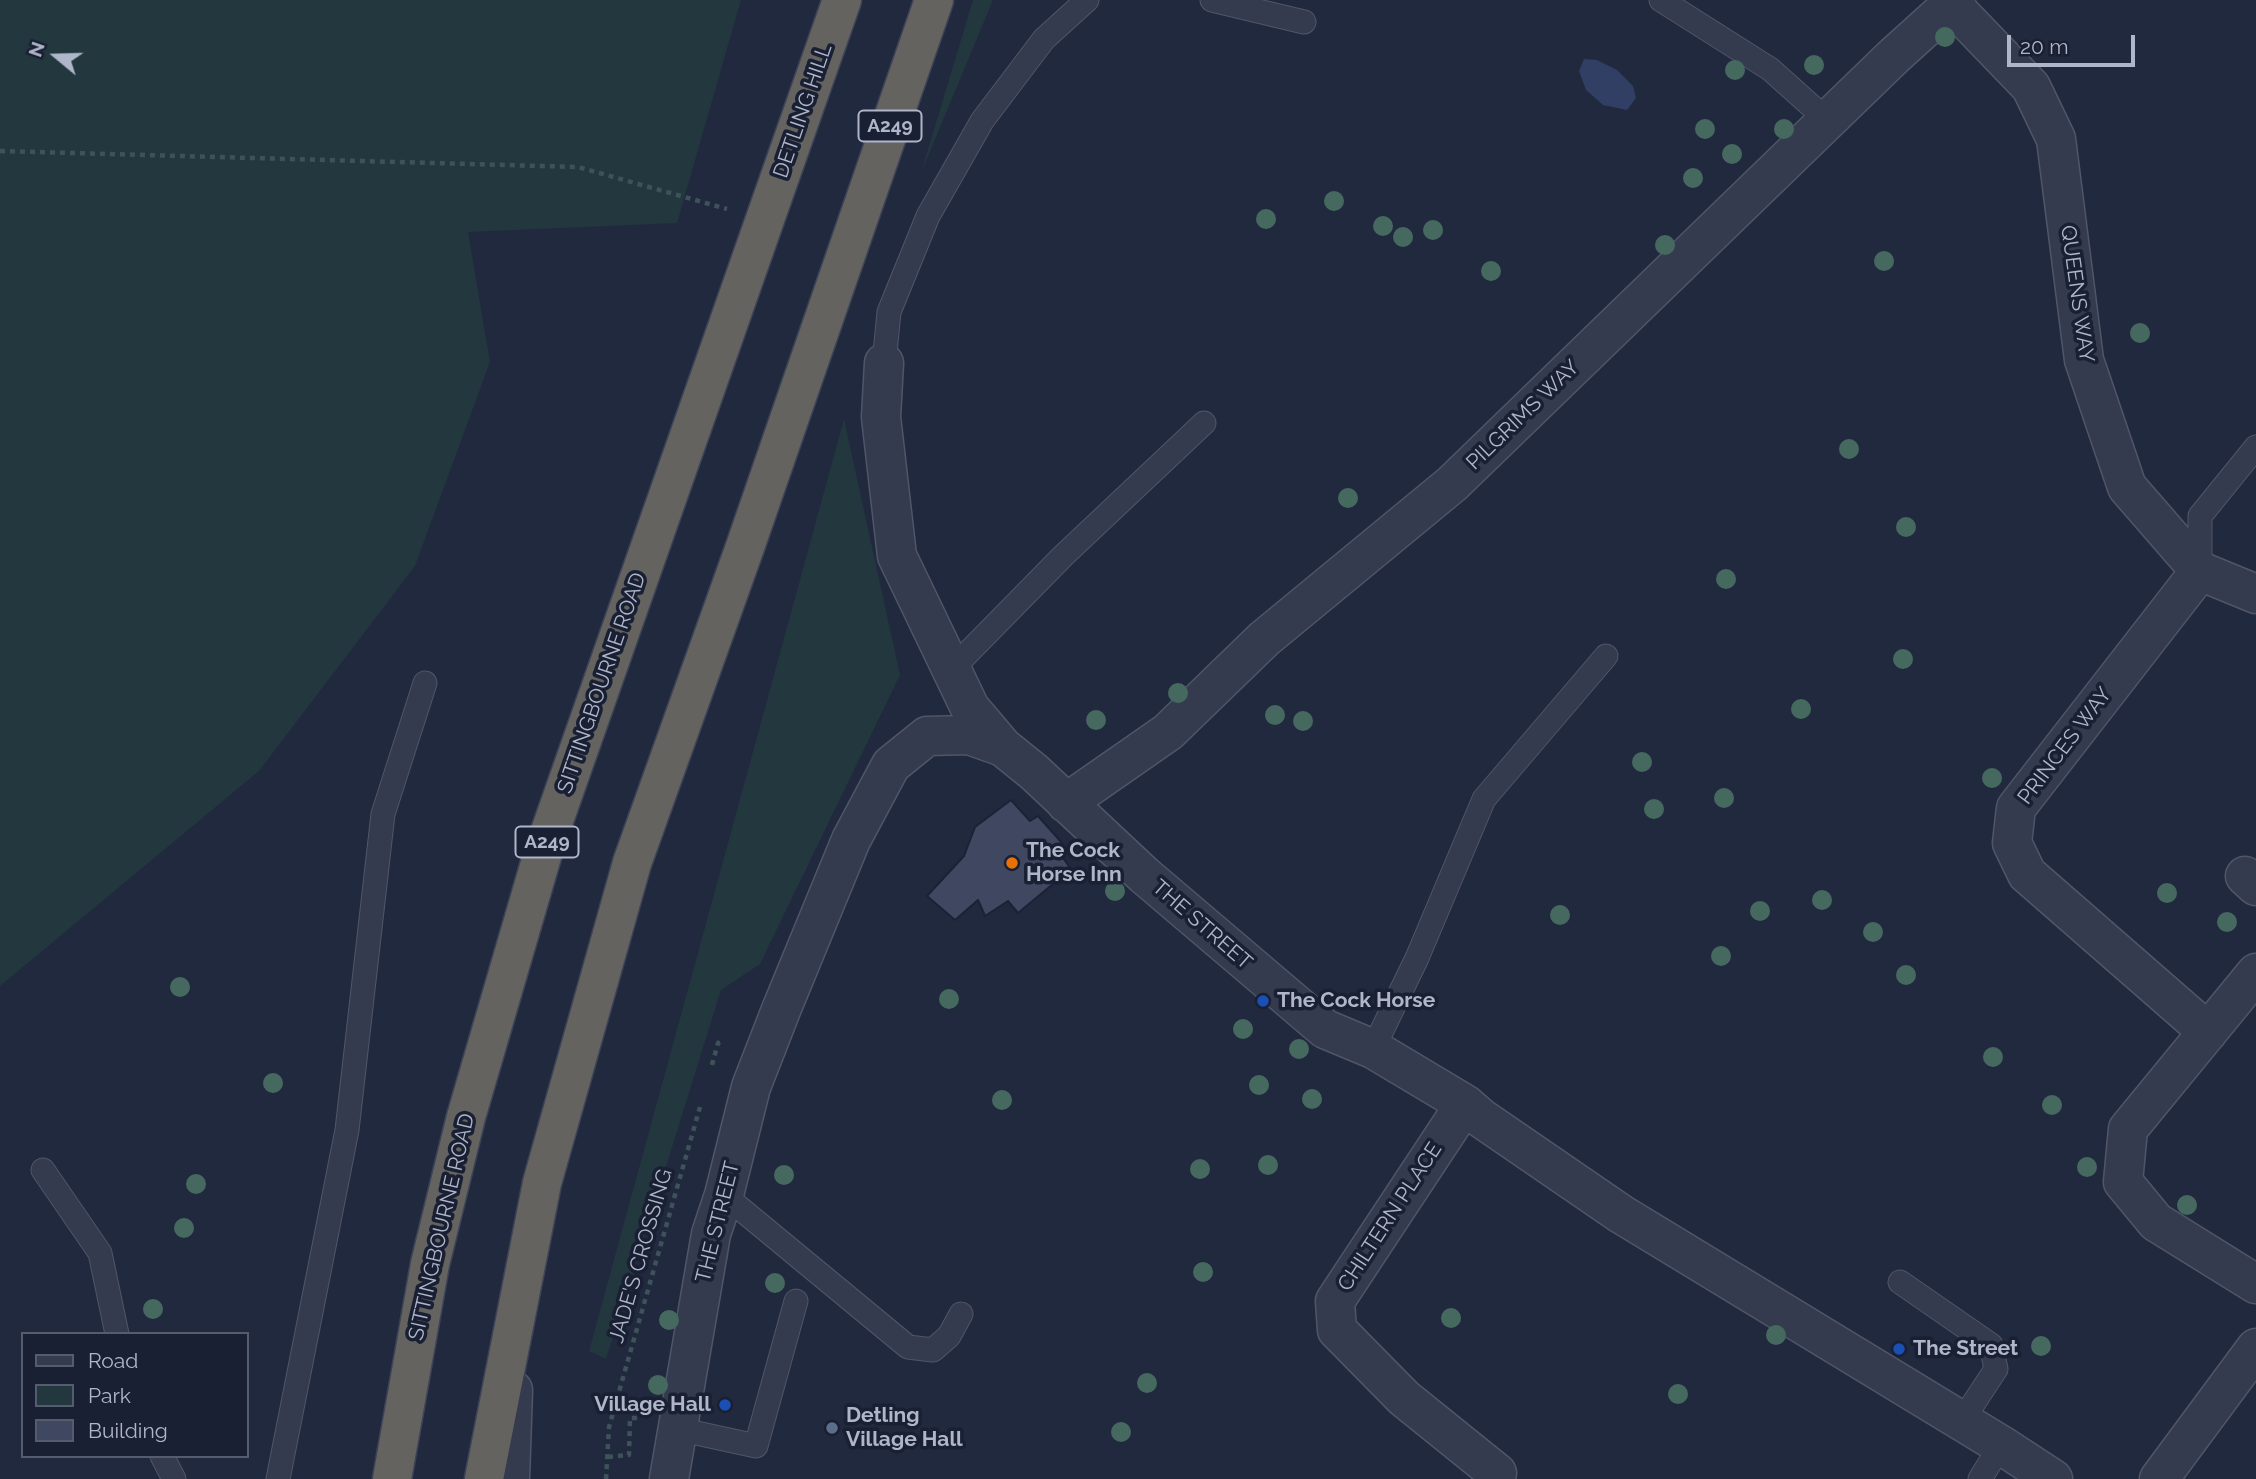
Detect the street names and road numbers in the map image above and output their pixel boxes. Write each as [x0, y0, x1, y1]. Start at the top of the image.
street label: DETLING HILL [768, 41, 838, 181]
road number: A249 [858, 110, 922, 142]
street label: QUEENS WAY [2055, 224, 2099, 364]
street label: PILGRIMS WAY [1461, 355, 1585, 475]
street label: SITTINGBOURNE ROAD [552, 569, 652, 797]
street label: PRINCES WAY [2013, 682, 2117, 810]
road number: A249 [516, 827, 578, 858]
street label: THE STREET [1147, 875, 1257, 975]
street label: SITTINGBOURNE ROAD [404, 1111, 480, 1343]
street label: CHILTERN PLACE [1333, 1138, 1447, 1296]
street label: THE STREET [691, 1159, 745, 1285]
street label: JADE'S CROSSING [604, 1166, 678, 1346]

